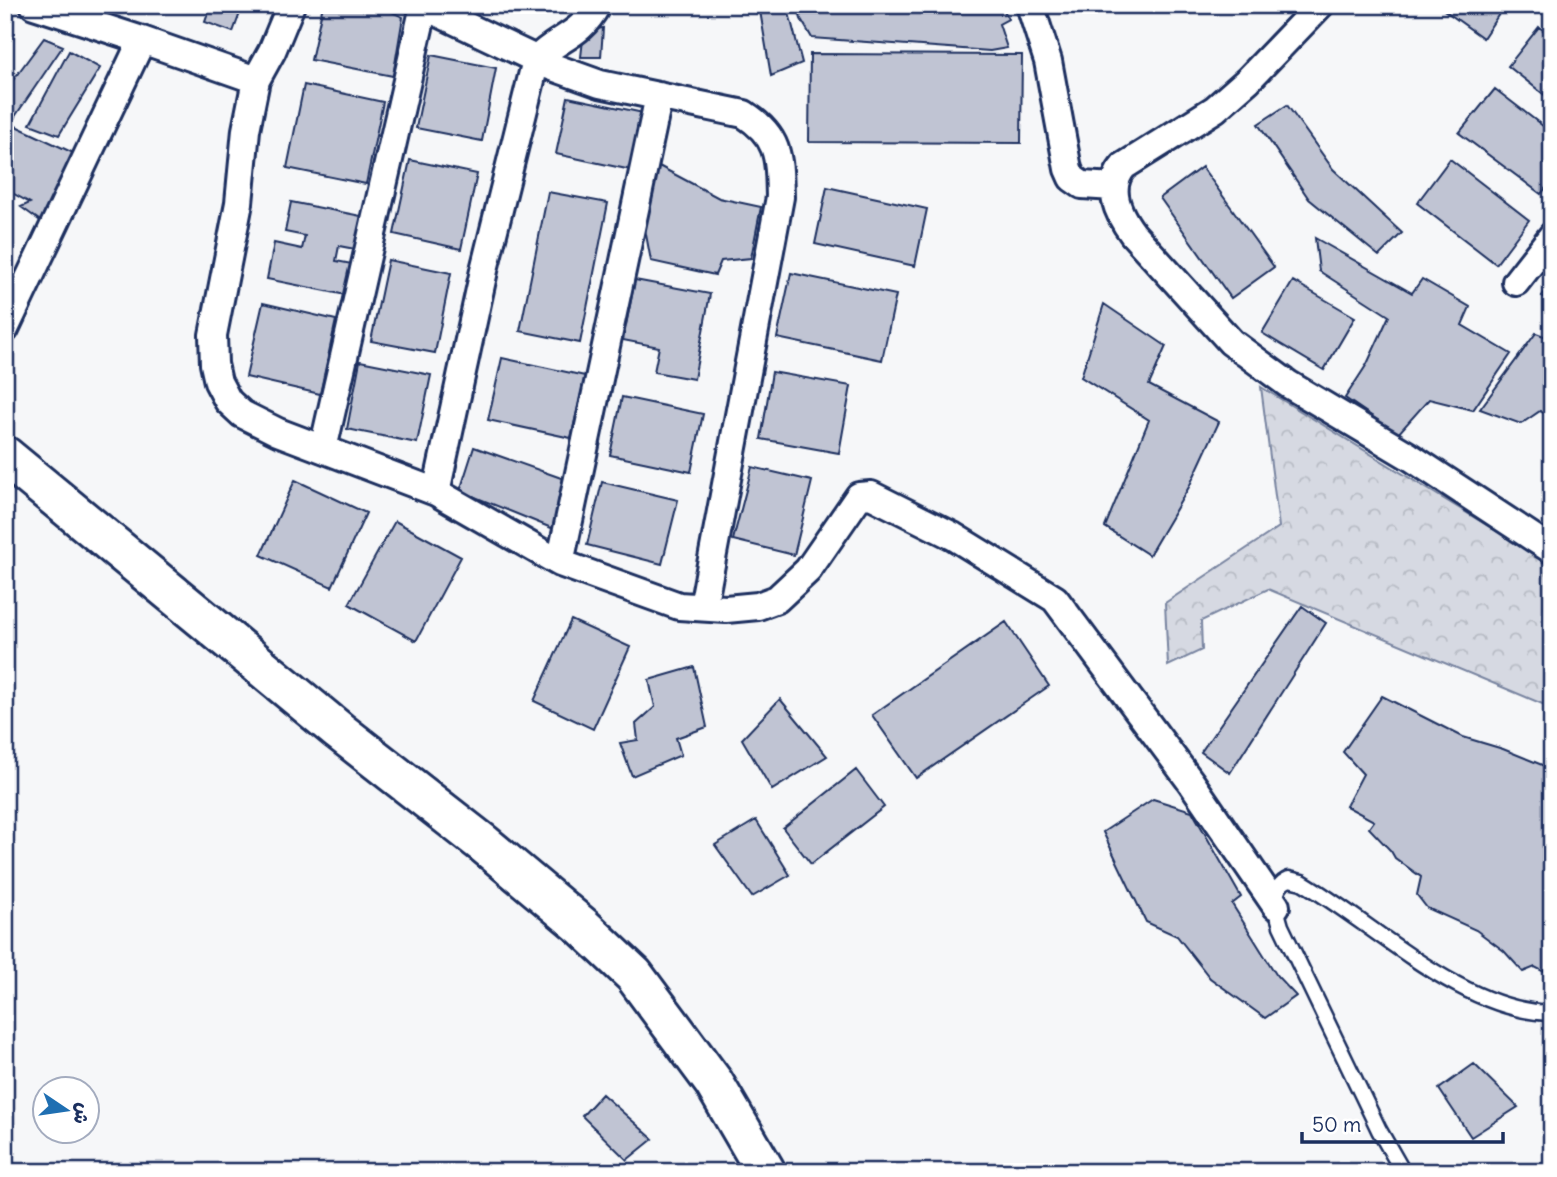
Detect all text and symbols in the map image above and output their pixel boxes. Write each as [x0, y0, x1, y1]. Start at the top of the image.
north arrow [32, 1076, 102, 1146]
scale bar [1302, 1100, 1503, 1144]
text: ش [68, 1101, 97, 1127]
text: 50 m [1312, 1111, 1361, 1138]

